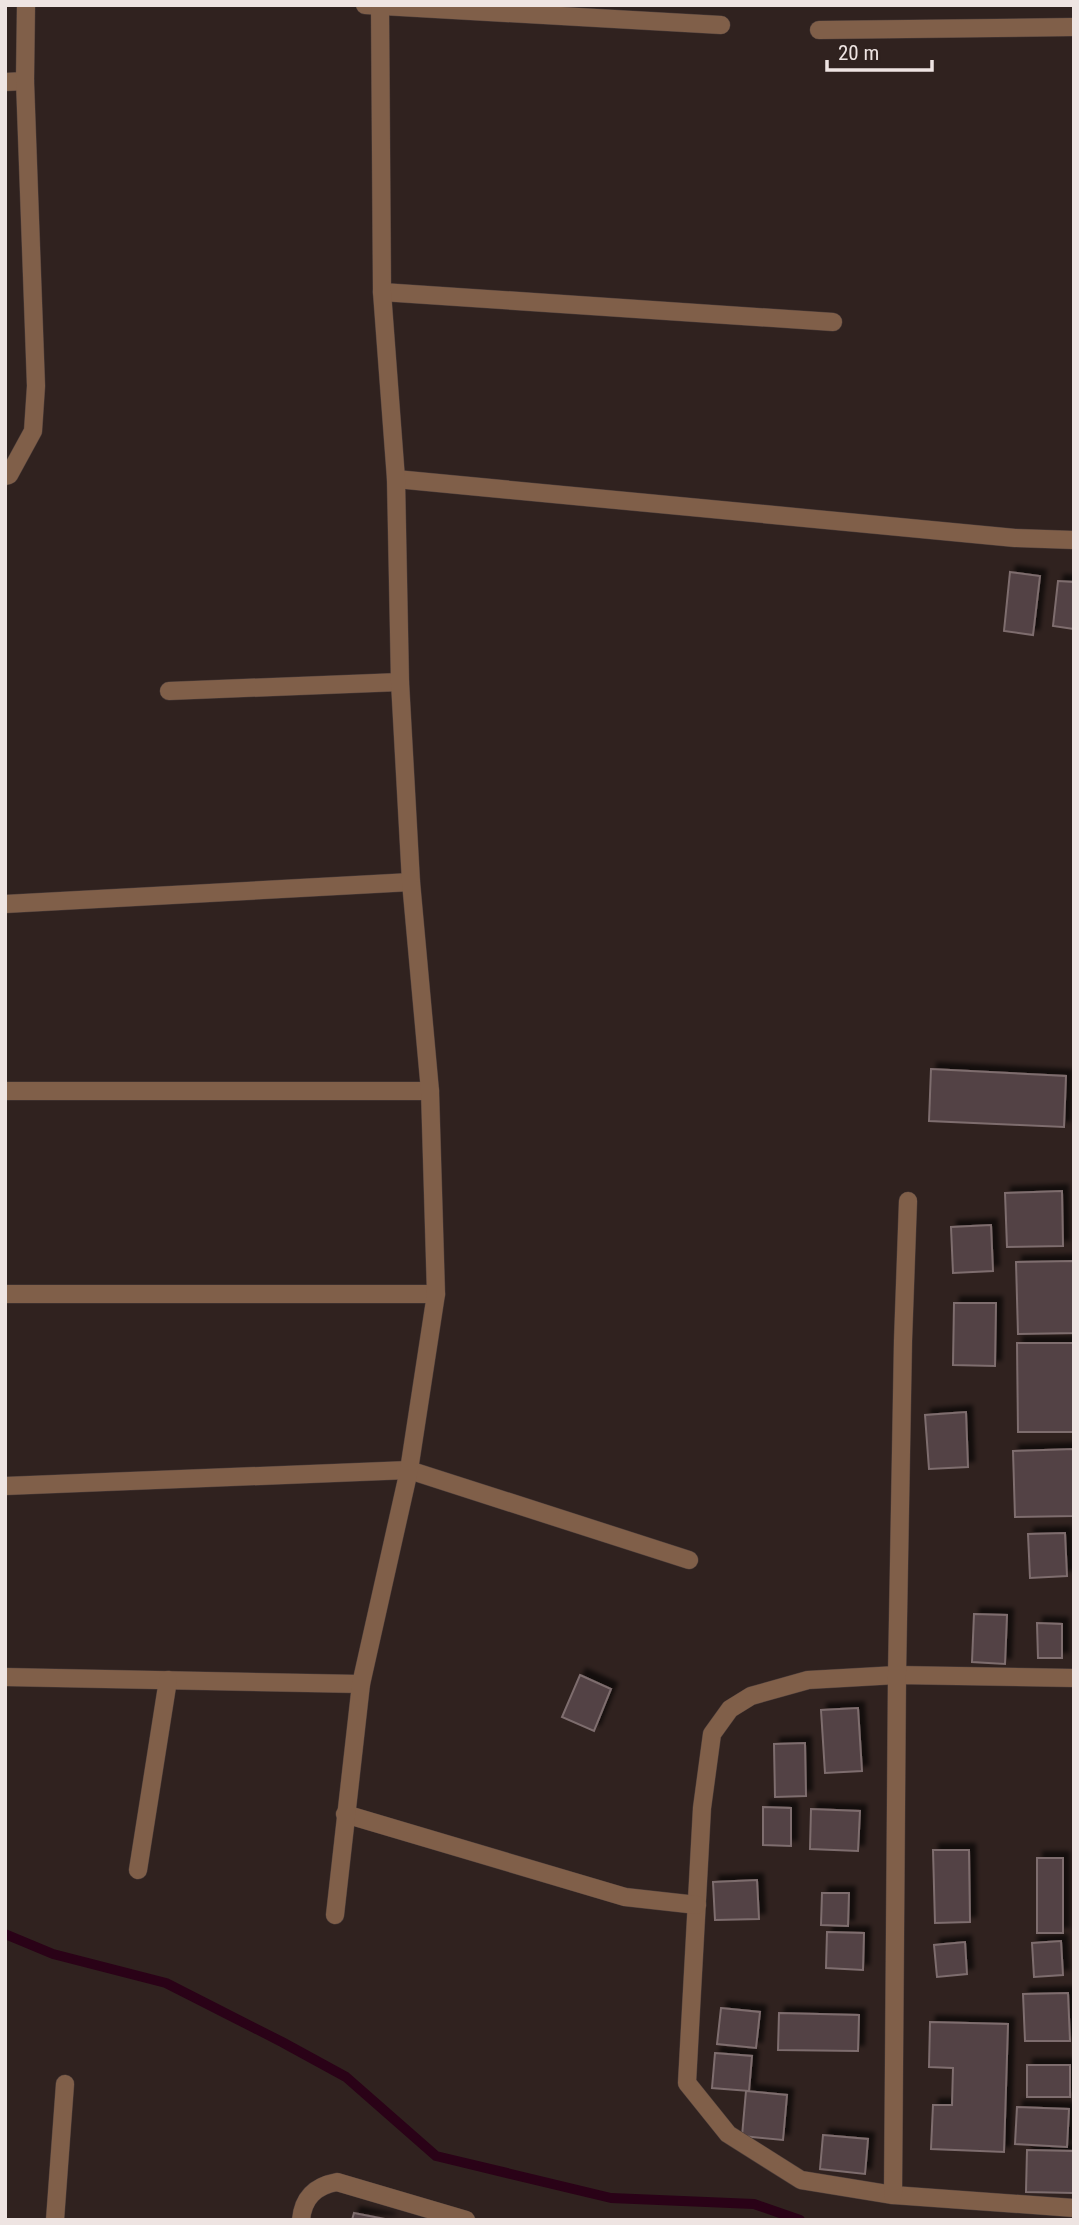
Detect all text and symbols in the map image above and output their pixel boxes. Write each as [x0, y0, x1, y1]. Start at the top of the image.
scale bar [827, 28, 932, 72]
text: 20 m [838, 41, 879, 65]

